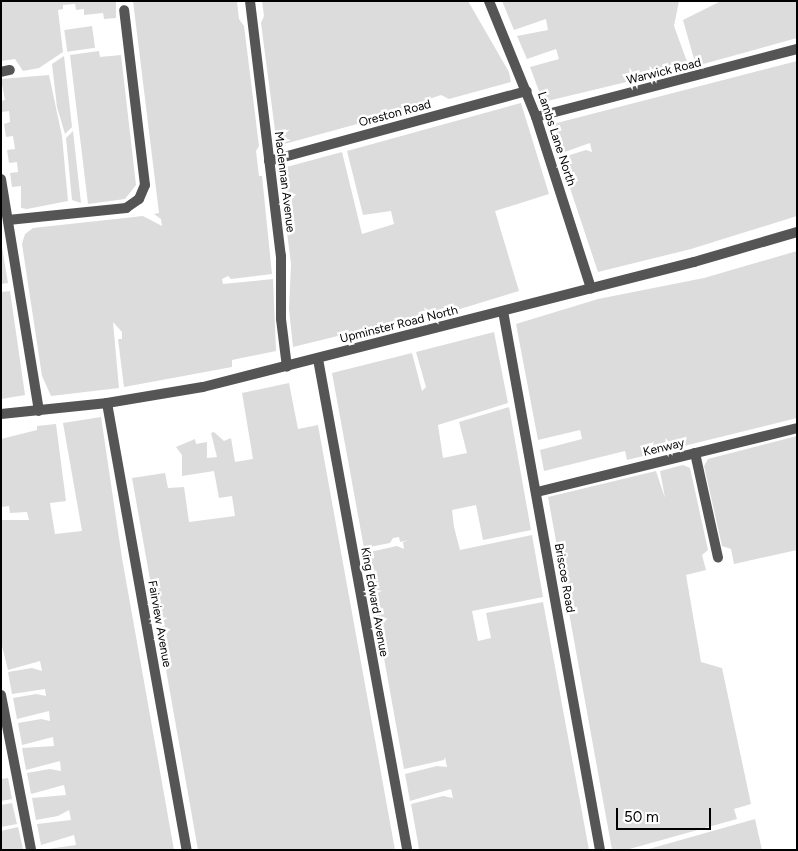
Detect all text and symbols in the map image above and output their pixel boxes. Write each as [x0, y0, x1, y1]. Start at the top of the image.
street label: Warwick Road [625, 56, 703, 88]
street label: Lambs Lane North [534, 90, 578, 188]
street label: Oreston Road [357, 97, 433, 131]
street label: Maclennan Avenue [271, 131, 297, 233]
street label: Upminster Road North [339, 303, 459, 347]
street label: Kenway [642, 436, 686, 460]
street label: Briscoe Road [551, 542, 577, 614]
street label: King Edward Avenue [357, 546, 391, 658]
street label: Fairview Avenue [144, 580, 174, 668]
scale bar [618, 798, 713, 830]
text: 50 m [624, 808, 659, 826]

